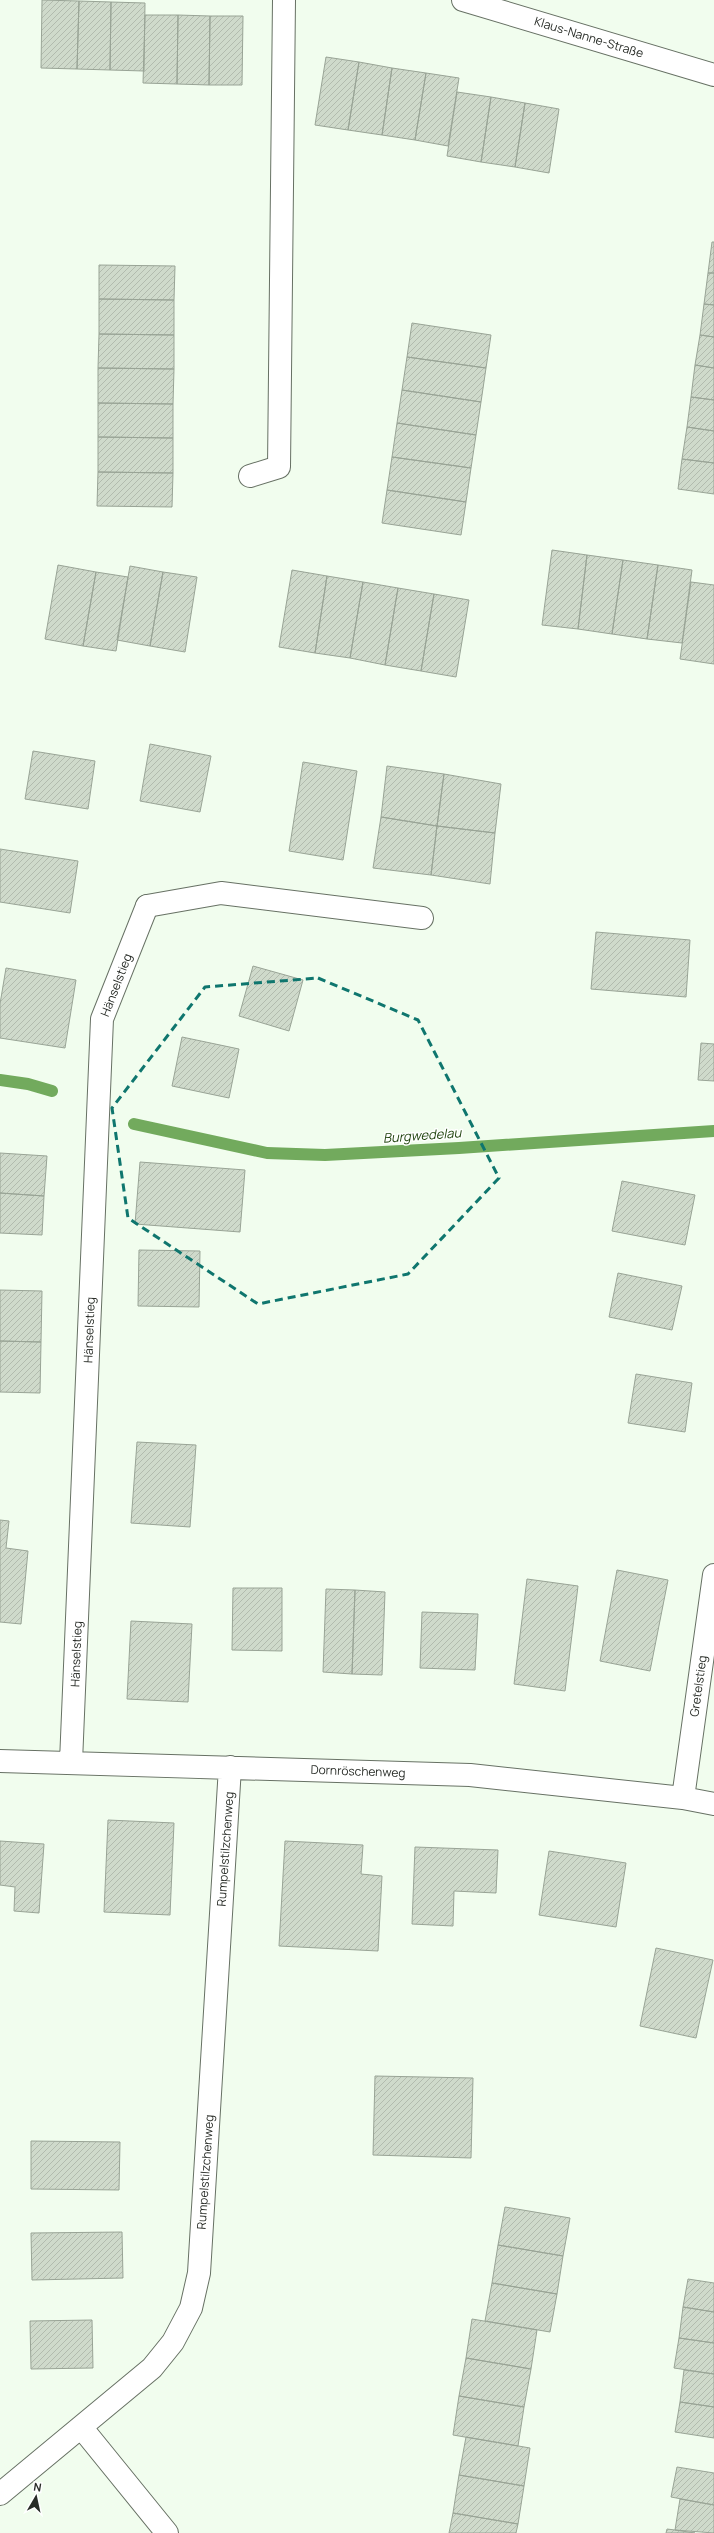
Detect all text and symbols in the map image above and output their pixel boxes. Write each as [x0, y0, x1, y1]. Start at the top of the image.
street label: Klaus-Nanne-Straße [532, 12, 646, 62]
street label: Hänselstieg [96, 951, 136, 1019]
water label: Burgwedelau [382, 1123, 463, 1147]
street label: Hänselstieg [79, 1297, 99, 1363]
street label: Hänselstieg [66, 1621, 86, 1687]
street label: Gretelstieg [685, 1654, 711, 1718]
street label: Dornröschenweg [310, 1761, 406, 1781]
street label: Rumpelstilzchenweg [213, 1791, 237, 1907]
street label: Rumpelstilzchenweg [193, 2114, 217, 2230]
north arrow [16, 2477, 56, 2517]
text: N [33, 2479, 43, 2495]

